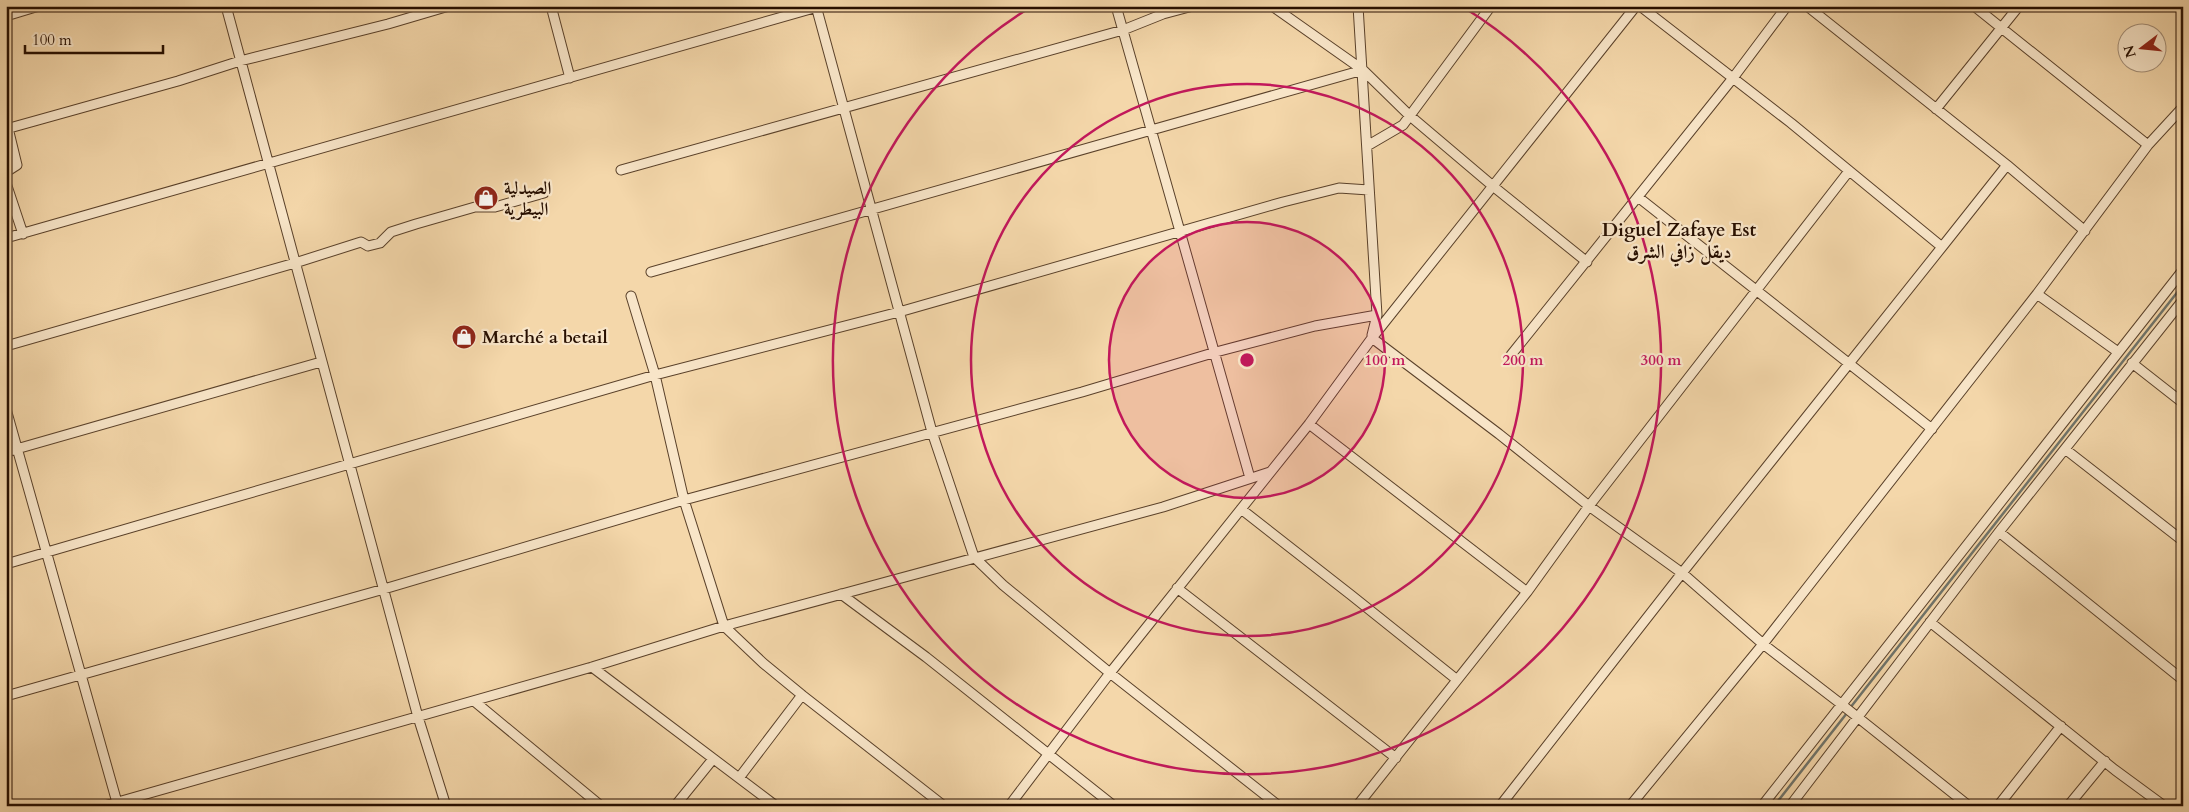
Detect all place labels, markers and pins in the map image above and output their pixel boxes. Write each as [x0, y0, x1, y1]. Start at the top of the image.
place label: الصيدلية البيطرية [504, 176, 551, 222]
shop icon: الصيدلية البيطرية [473, 185, 499, 211]
shop icon: Marché a betail [451, 324, 477, 350]
place label: Marché a betail [482, 325, 608, 350]
centre of rings [1238, 351, 1256, 369]

